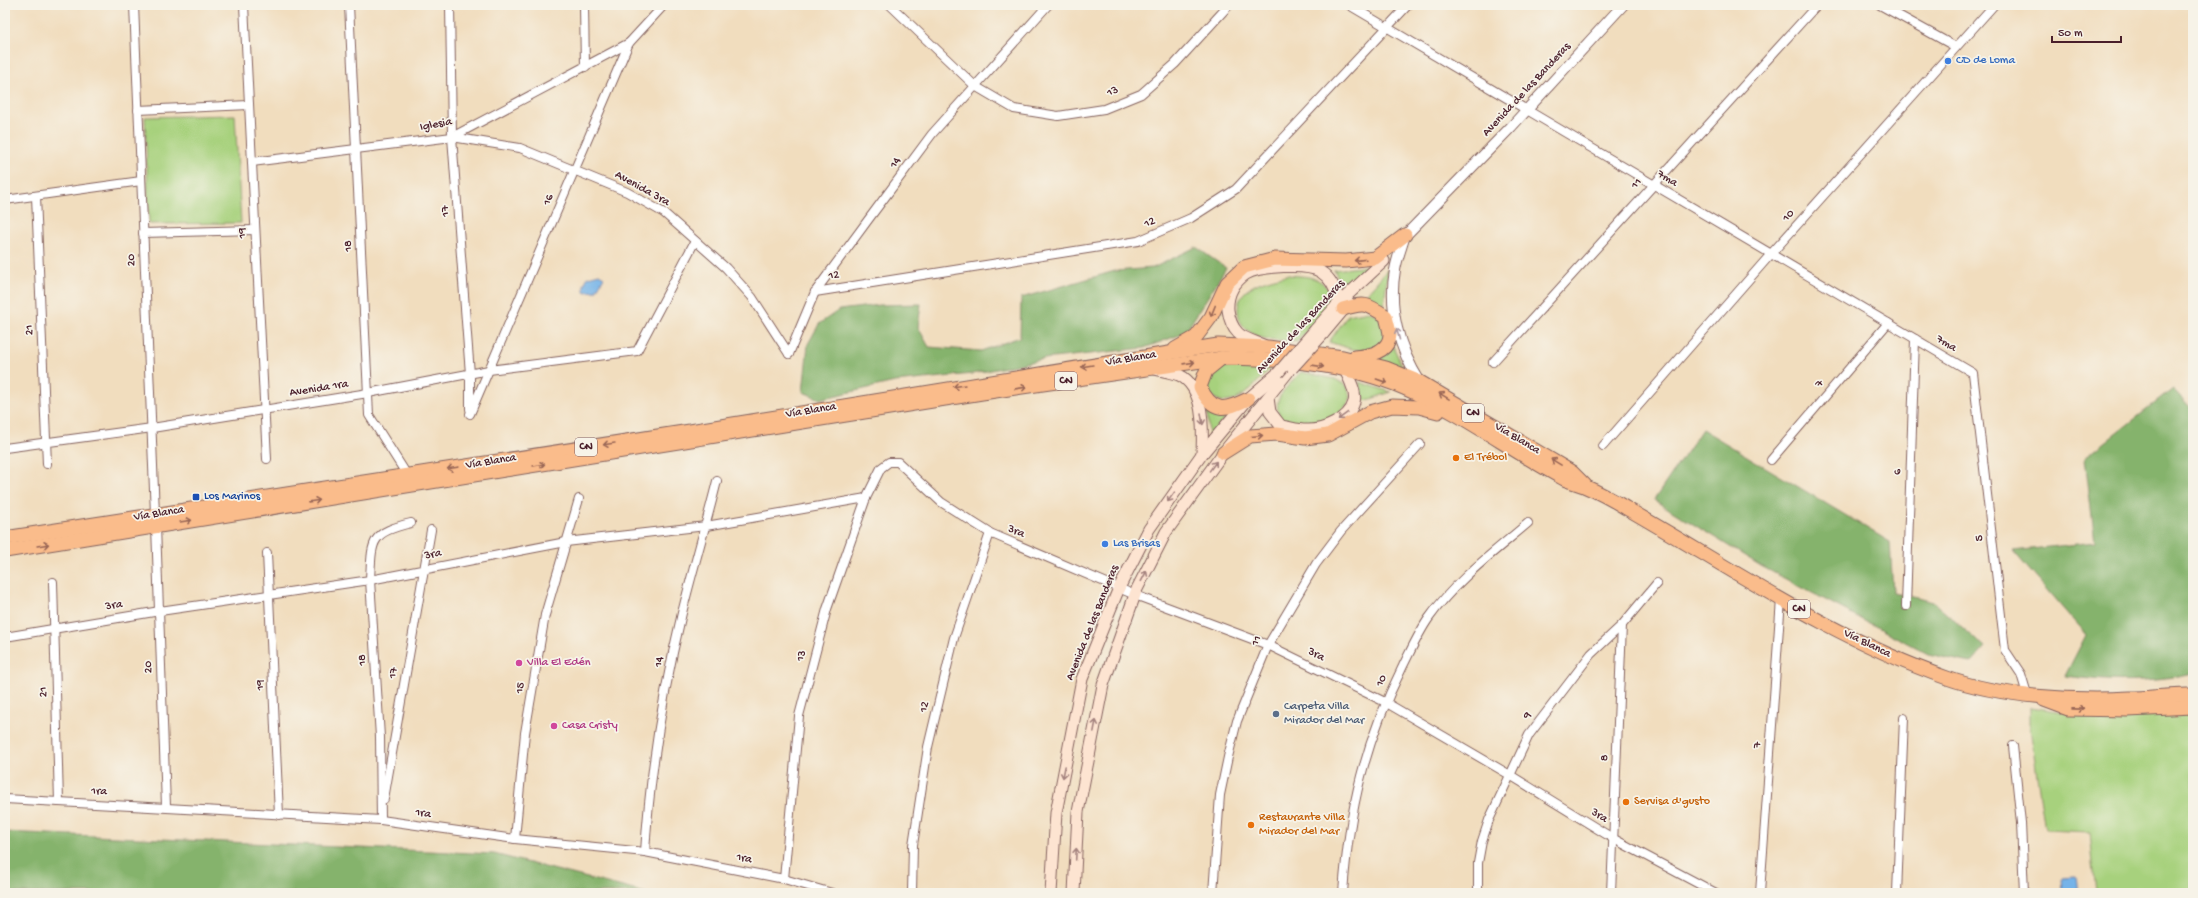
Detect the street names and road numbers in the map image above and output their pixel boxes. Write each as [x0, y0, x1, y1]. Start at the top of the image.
street label: Avenida de las Banderas [1480, 40, 1574, 140]
street label: 13 [1104, 83, 1121, 101]
street label: Iglesia [419, 115, 453, 135]
street label: 14 [887, 154, 905, 172]
street label: 7ma [1653, 167, 1680, 191]
street label: Avenida 3ra [612, 168, 672, 210]
street label: 11 [1628, 176, 1646, 193]
street label: 16 [540, 191, 558, 209]
street label: 17 [439, 204, 453, 218]
street label: 10 [1779, 207, 1798, 226]
street label: 12 [1141, 214, 1158, 232]
street label: 19 [236, 227, 250, 240]
street label: 18 [342, 240, 356, 253]
street label: 20 [125, 253, 139, 267]
street label: 12 [827, 268, 841, 284]
street label: Avenida de las Banderas [1254, 277, 1348, 377]
street label: 21 [23, 324, 37, 336]
street label: 7ma [1932, 332, 1959, 356]
street label: Vía Blanca [1104, 348, 1157, 370]
road number: CN [1055, 372, 1077, 390]
street label: Avenida 1ra [289, 377, 350, 401]
street label: 7 [1812, 377, 1828, 392]
street label: Vía Blanca [784, 400, 837, 422]
road number: CN [1462, 404, 1484, 422]
street label: Vía Blanca [1491, 419, 1543, 458]
road number: CN [575, 438, 597, 456]
street label: Vía Blanca [464, 451, 517, 473]
street label: 6 [1891, 468, 1905, 475]
street label: Vía Blanca [132, 503, 185, 525]
street label: 3ra [1004, 522, 1027, 542]
street label: 5 [1973, 534, 1987, 542]
street label: 3ra [422, 546, 443, 564]
street label: Avenida de las Banderas [1063, 563, 1123, 683]
street label: 3ra [103, 598, 124, 614]
road number: CN [1788, 600, 1810, 618]
street label: Vía Blanca [1840, 626, 1893, 662]
street label: 11 [1248, 633, 1265, 649]
street label: 3ra [1304, 645, 1327, 665]
street label: 13 [794, 649, 810, 664]
street label: 18 [356, 654, 370, 667]
street label: 14 [652, 655, 668, 670]
street label: 20 [142, 660, 156, 674]
street label: 17 [386, 666, 402, 681]
street label: 10 [1373, 672, 1391, 690]
street label: 19 [254, 679, 268, 692]
street label: 15 [513, 681, 529, 696]
street label: 21 [37, 686, 51, 698]
street label: 12 [917, 700, 933, 715]
street label: 9 [1520, 709, 1535, 723]
street label: 7 [1751, 741, 1765, 750]
street label: 8 [1598, 754, 1612, 762]
street label: 1ra [90, 785, 107, 799]
street label: 3ra [1587, 805, 1610, 827]
street label: 1ra [413, 806, 432, 822]
street label: 1ra [734, 850, 753, 867]

